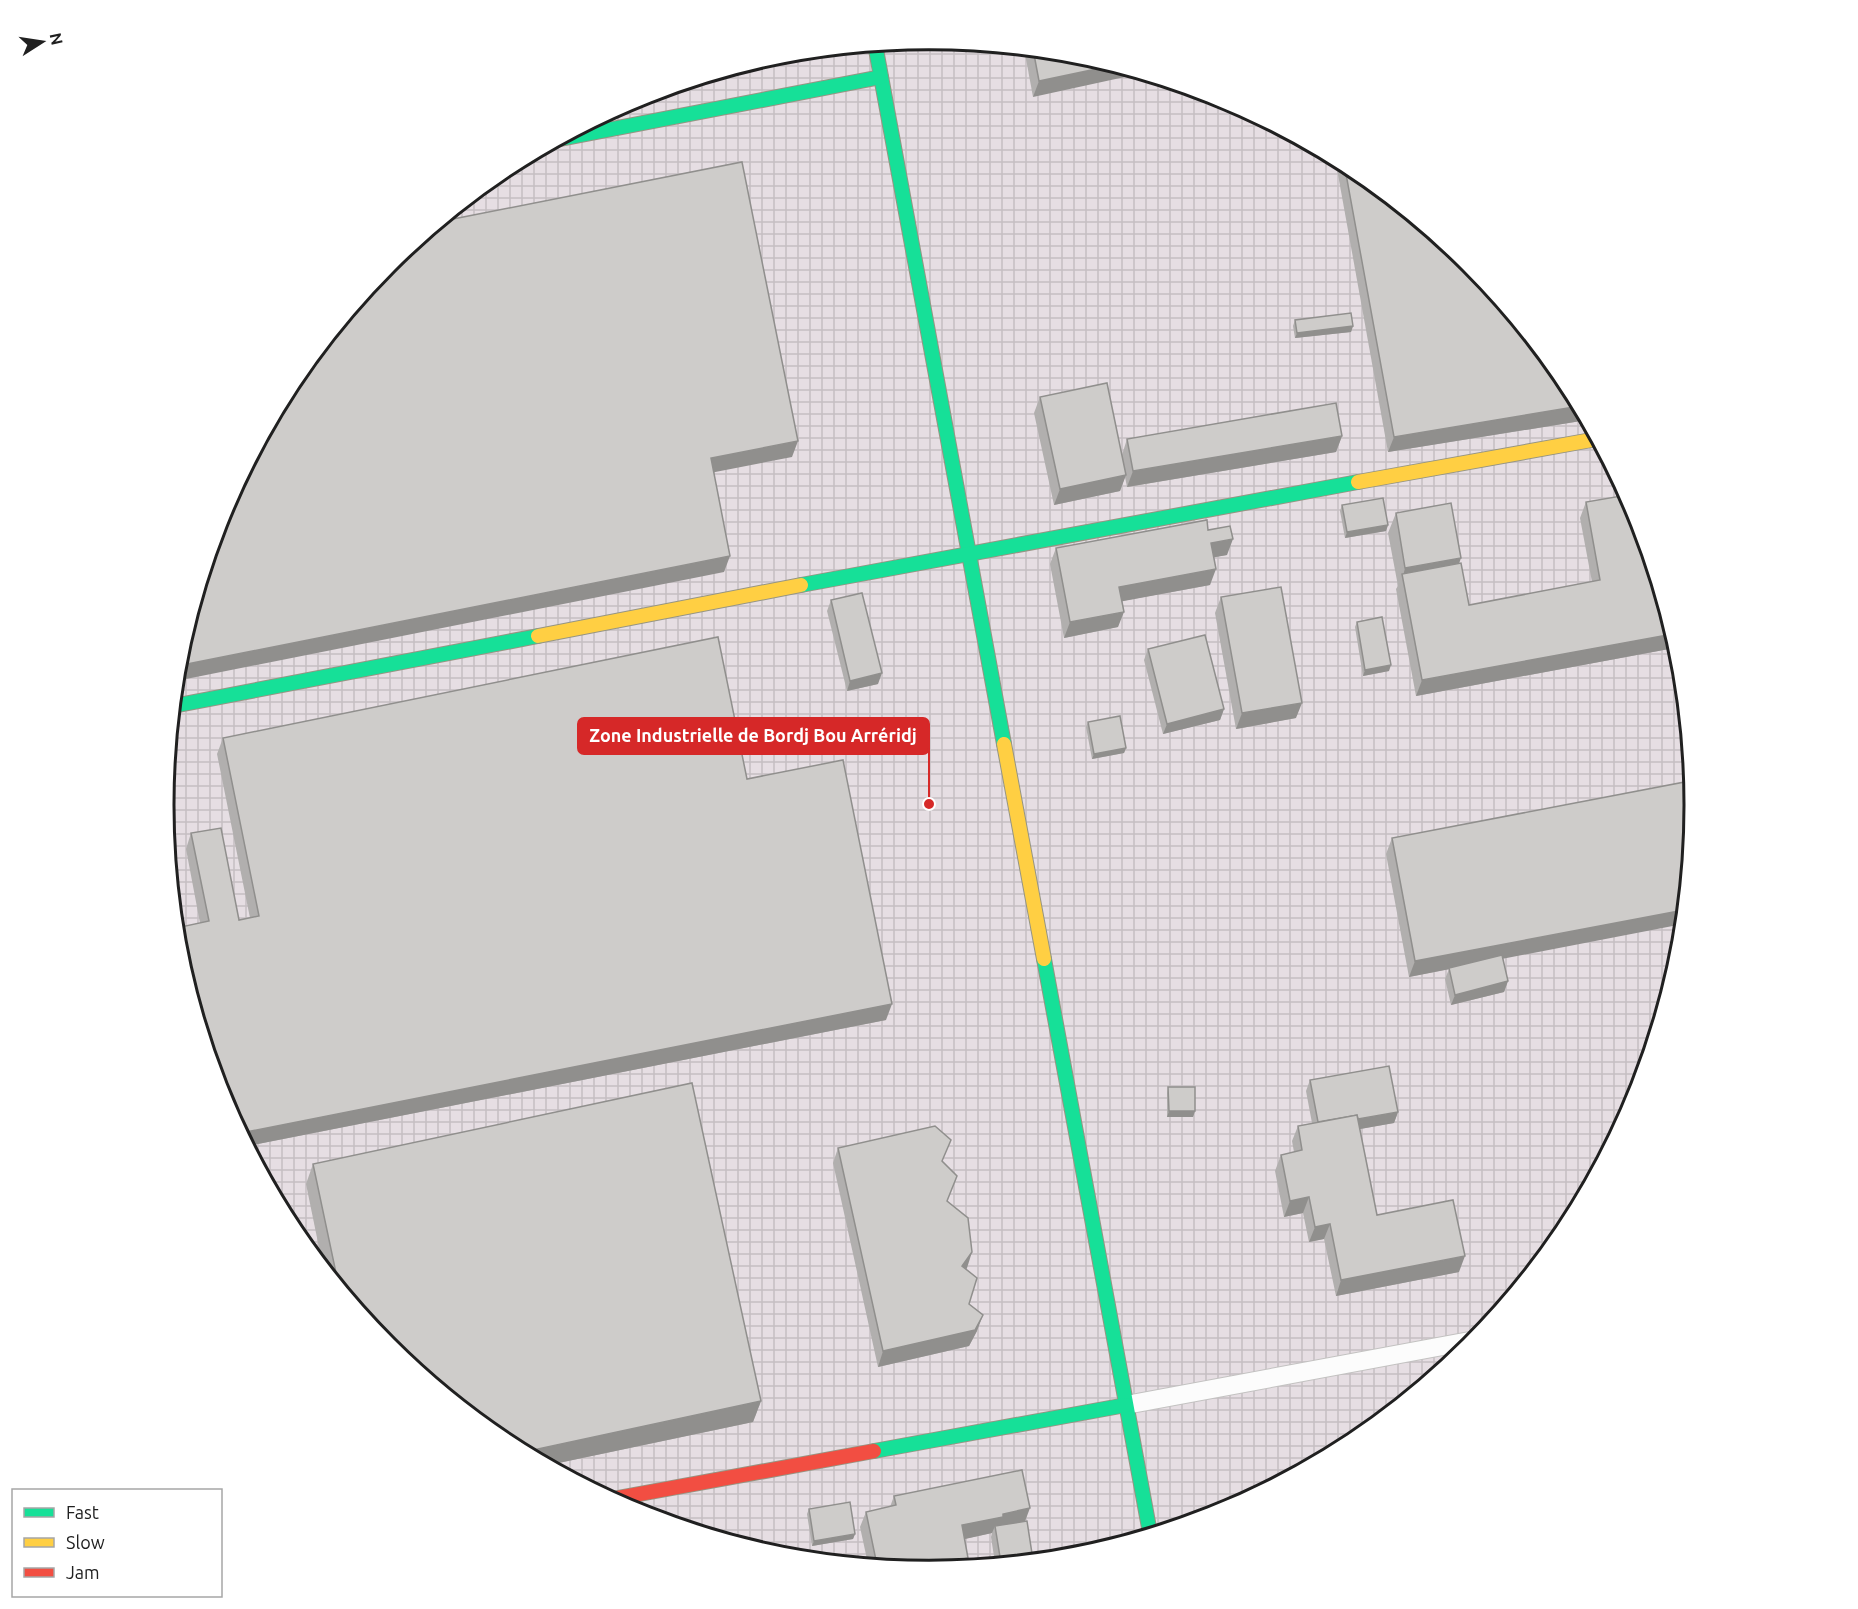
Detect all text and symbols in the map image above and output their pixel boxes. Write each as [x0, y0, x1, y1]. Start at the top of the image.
north arrow [12, 12, 72, 72]
text: N [47, 31, 67, 47]
callout: Zone Industrielle de Bordj Bou Arréridj [578, 718, 929, 754]
text: Zone Industrielle de Bordj Bou Arréridj [589, 725, 917, 745]
legend [12, 1489, 222, 1597]
text: Fast [66, 1502, 99, 1522]
text: Slow [66, 1532, 105, 1552]
text: Jam [66, 1562, 100, 1582]

